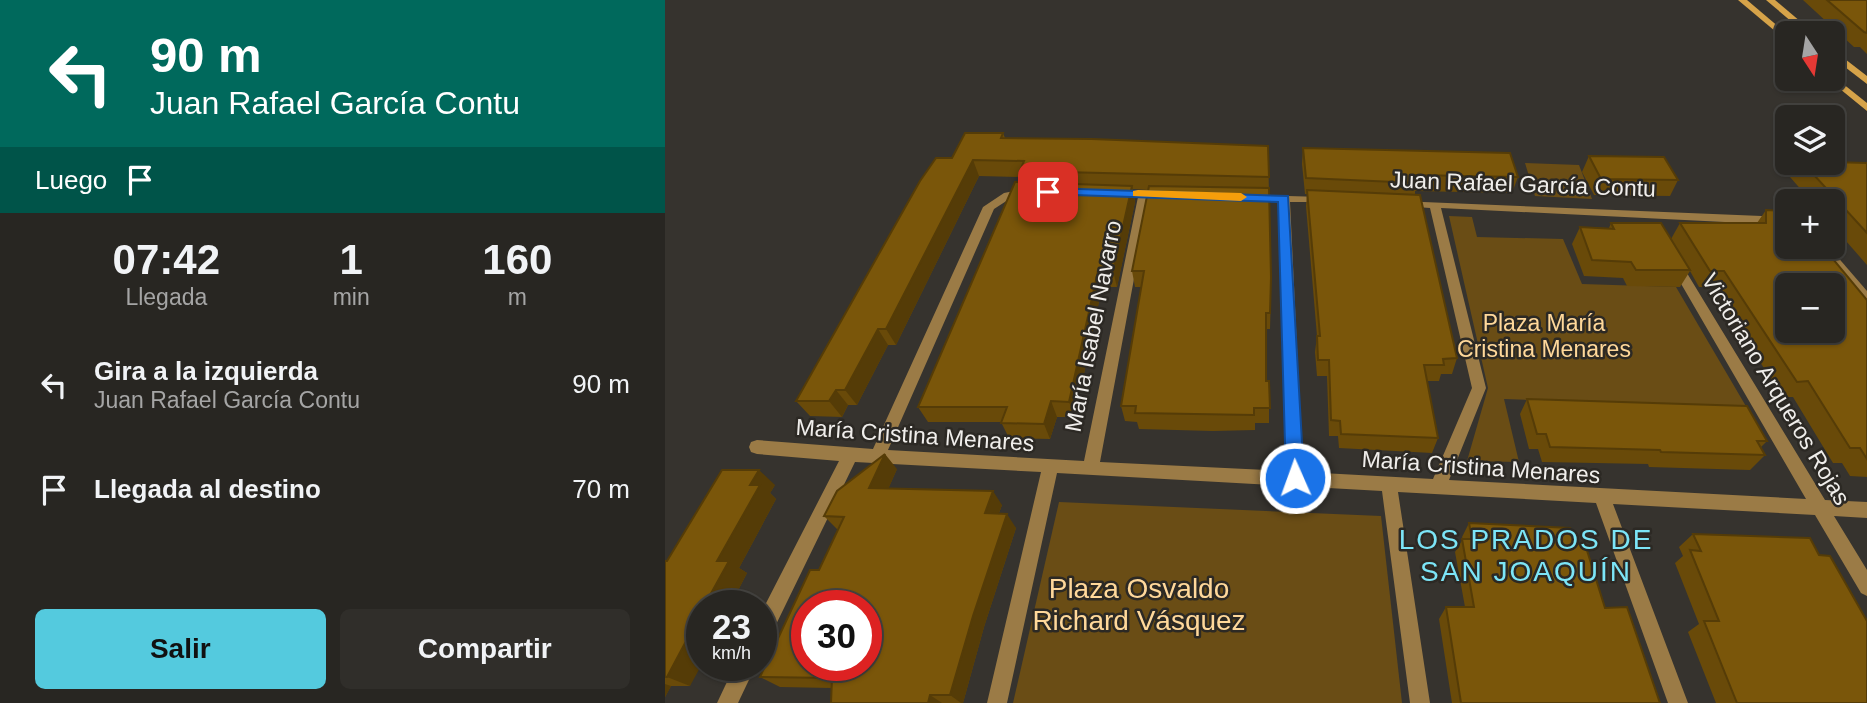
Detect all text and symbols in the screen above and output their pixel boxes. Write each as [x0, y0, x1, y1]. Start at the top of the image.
north arrow [1775, 21, 1845, 91]
map controls [1775, 21, 1845, 343]
icon: left [35, 28, 126, 119]
text: 90 m [150, 28, 262, 82]
text: Juan Rafael García Contu [150, 85, 520, 121]
button: layers [1775, 105, 1845, 175]
icon: arrive [121, 161, 159, 199]
pin [1018, 162, 1078, 222]
text: Luego [35, 165, 107, 195]
street label: Juan Rafael García Contu [1390, 166, 1656, 202]
icon: arrive [1029, 173, 1067, 211]
button: + [1775, 189, 1845, 259]
street label: María Isabel Navarro [1060, 218, 1126, 434]
text: 07:42 [113, 236, 220, 283]
text: 1 [339, 236, 363, 283]
text: 160 [482, 236, 552, 283]
street label: Victoriano Arqueros Rojas [1696, 269, 1856, 509]
button: − [1775, 273, 1845, 343]
text: Llegada [125, 284, 207, 310]
text: min [333, 284, 370, 310]
text: m [508, 284, 527, 310]
park label: Plaza María Cristina Menares [1457, 310, 1631, 362]
text: Gira a la izquierda [94, 356, 318, 386]
icon: left [35, 366, 73, 404]
text: 90 m [572, 369, 630, 399]
text: Juan Rafael García Contu [94, 387, 360, 413]
street label: María Cristina Menares [795, 414, 1035, 456]
position arrow [1258, 441, 1332, 515]
street label: María Cristina Menares [1361, 446, 1601, 488]
icon: arrive [35, 471, 73, 509]
text: Llegada al destino [94, 474, 321, 504]
text: 70 m [572, 474, 630, 504]
district label: LOS PRADOS DE SAN JOAQUÍN [1399, 524, 1653, 587]
park label: Plaza Osvaldo Richard Vásquez [1032, 573, 1246, 636]
speed limit sign: 30 [791, 590, 882, 681]
text: 23 [712, 607, 751, 646]
button: Salir [35, 609, 326, 689]
button: Compartir [340, 609, 630, 689]
text: km/h [712, 643, 751, 663]

